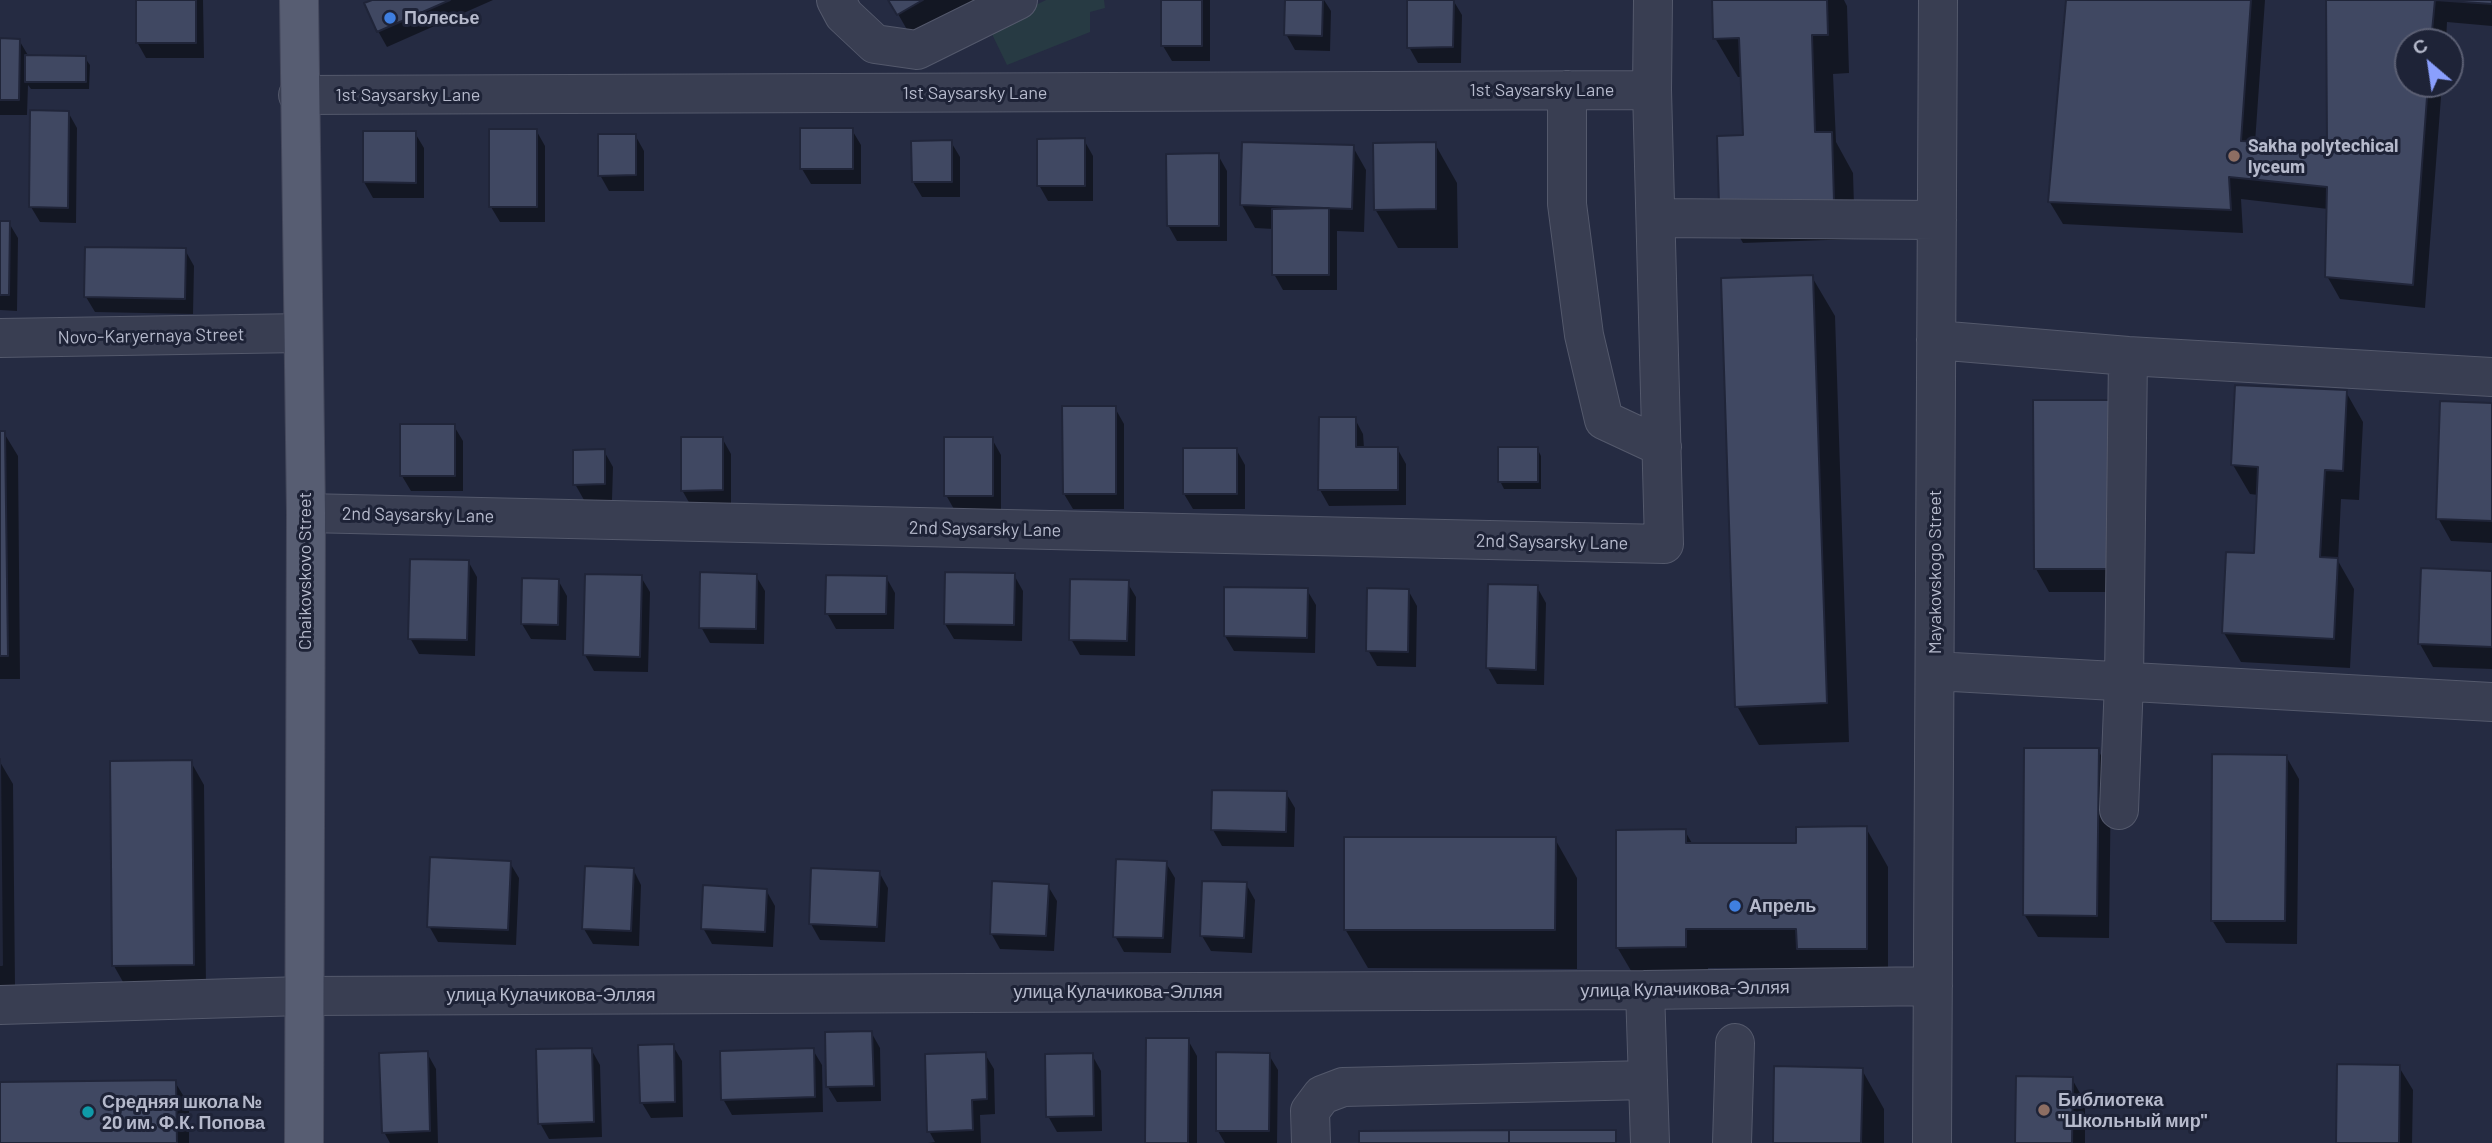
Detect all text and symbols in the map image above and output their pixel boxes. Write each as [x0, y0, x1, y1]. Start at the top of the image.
place label: Полесье [404, 7, 480, 29]
marker: Полесье [382, 10, 398, 26]
north arrow [2394, 28, 2464, 98]
text: С [2408, 33, 2431, 59]
street label: 1st Saysarsky Lane [1470, 79, 1614, 101]
street label: 1st Saysarsky Lane [903, 82, 1047, 104]
street label: 1st Saysarsky Lane [336, 84, 480, 106]
place label: Sakha polytechical lyceum [2248, 135, 2399, 178]
marker: Sakha polytechical lyceum [2226, 148, 2242, 164]
street label: Novo-Karyernaya Street [57, 324, 245, 348]
street label: Mayakovskogo Street [1924, 490, 1946, 654]
street label: Chaikovskovo Street [294, 492, 316, 650]
street label: 2nd Saysarsky Lane [342, 503, 494, 527]
street label: 2nd Saysarsky Lane [909, 517, 1061, 541]
street label: 2nd Saysarsky Lane [1476, 530, 1628, 554]
place label: Апрель [1749, 895, 1816, 917]
marker: Апрель [1727, 898, 1743, 914]
street label: улица Кулачикова-Элляя [1580, 976, 1790, 1002]
street label: улица Кулачикова-Элляя [1013, 981, 1223, 1003]
street label: улица Кулачикова-Элляя [446, 984, 656, 1006]
place label: Библиотека "Школьный мир" [2058, 1089, 2207, 1132]
place label: Средняя школа № 20 им. Ф.К. Попова [102, 1091, 265, 1134]
marker: Библиотека "Школьный мир" [2036, 1102, 2052, 1118]
marker: Средняя школа № 20 им. Ф.К. Попова [80, 1104, 96, 1120]

